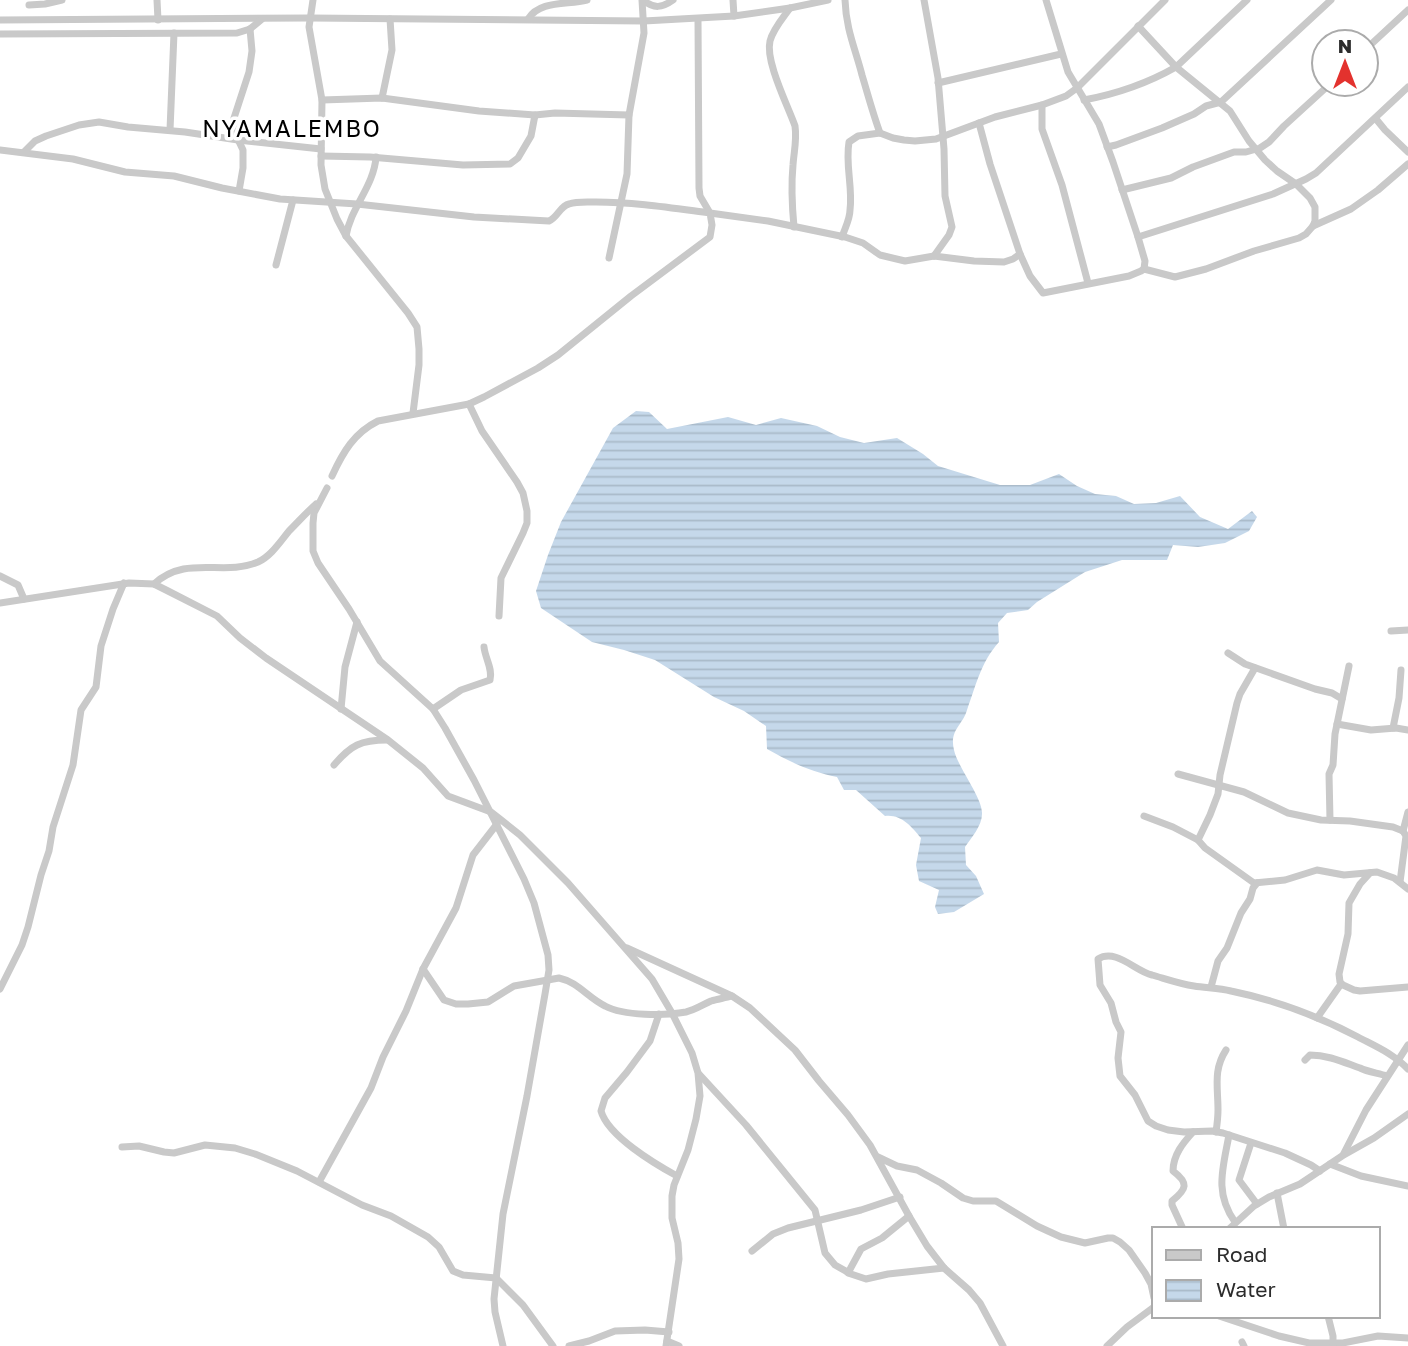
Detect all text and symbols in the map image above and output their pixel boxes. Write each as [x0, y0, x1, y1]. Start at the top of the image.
north arrow [1310, 28, 1380, 98]
text: N [1338, 34, 1352, 57]
district label: NYAMALEMBO [202, 114, 382, 142]
legend [1152, 1227, 1380, 1318]
text: Road [1216, 1241, 1267, 1267]
text: Water [1216, 1276, 1276, 1302]

